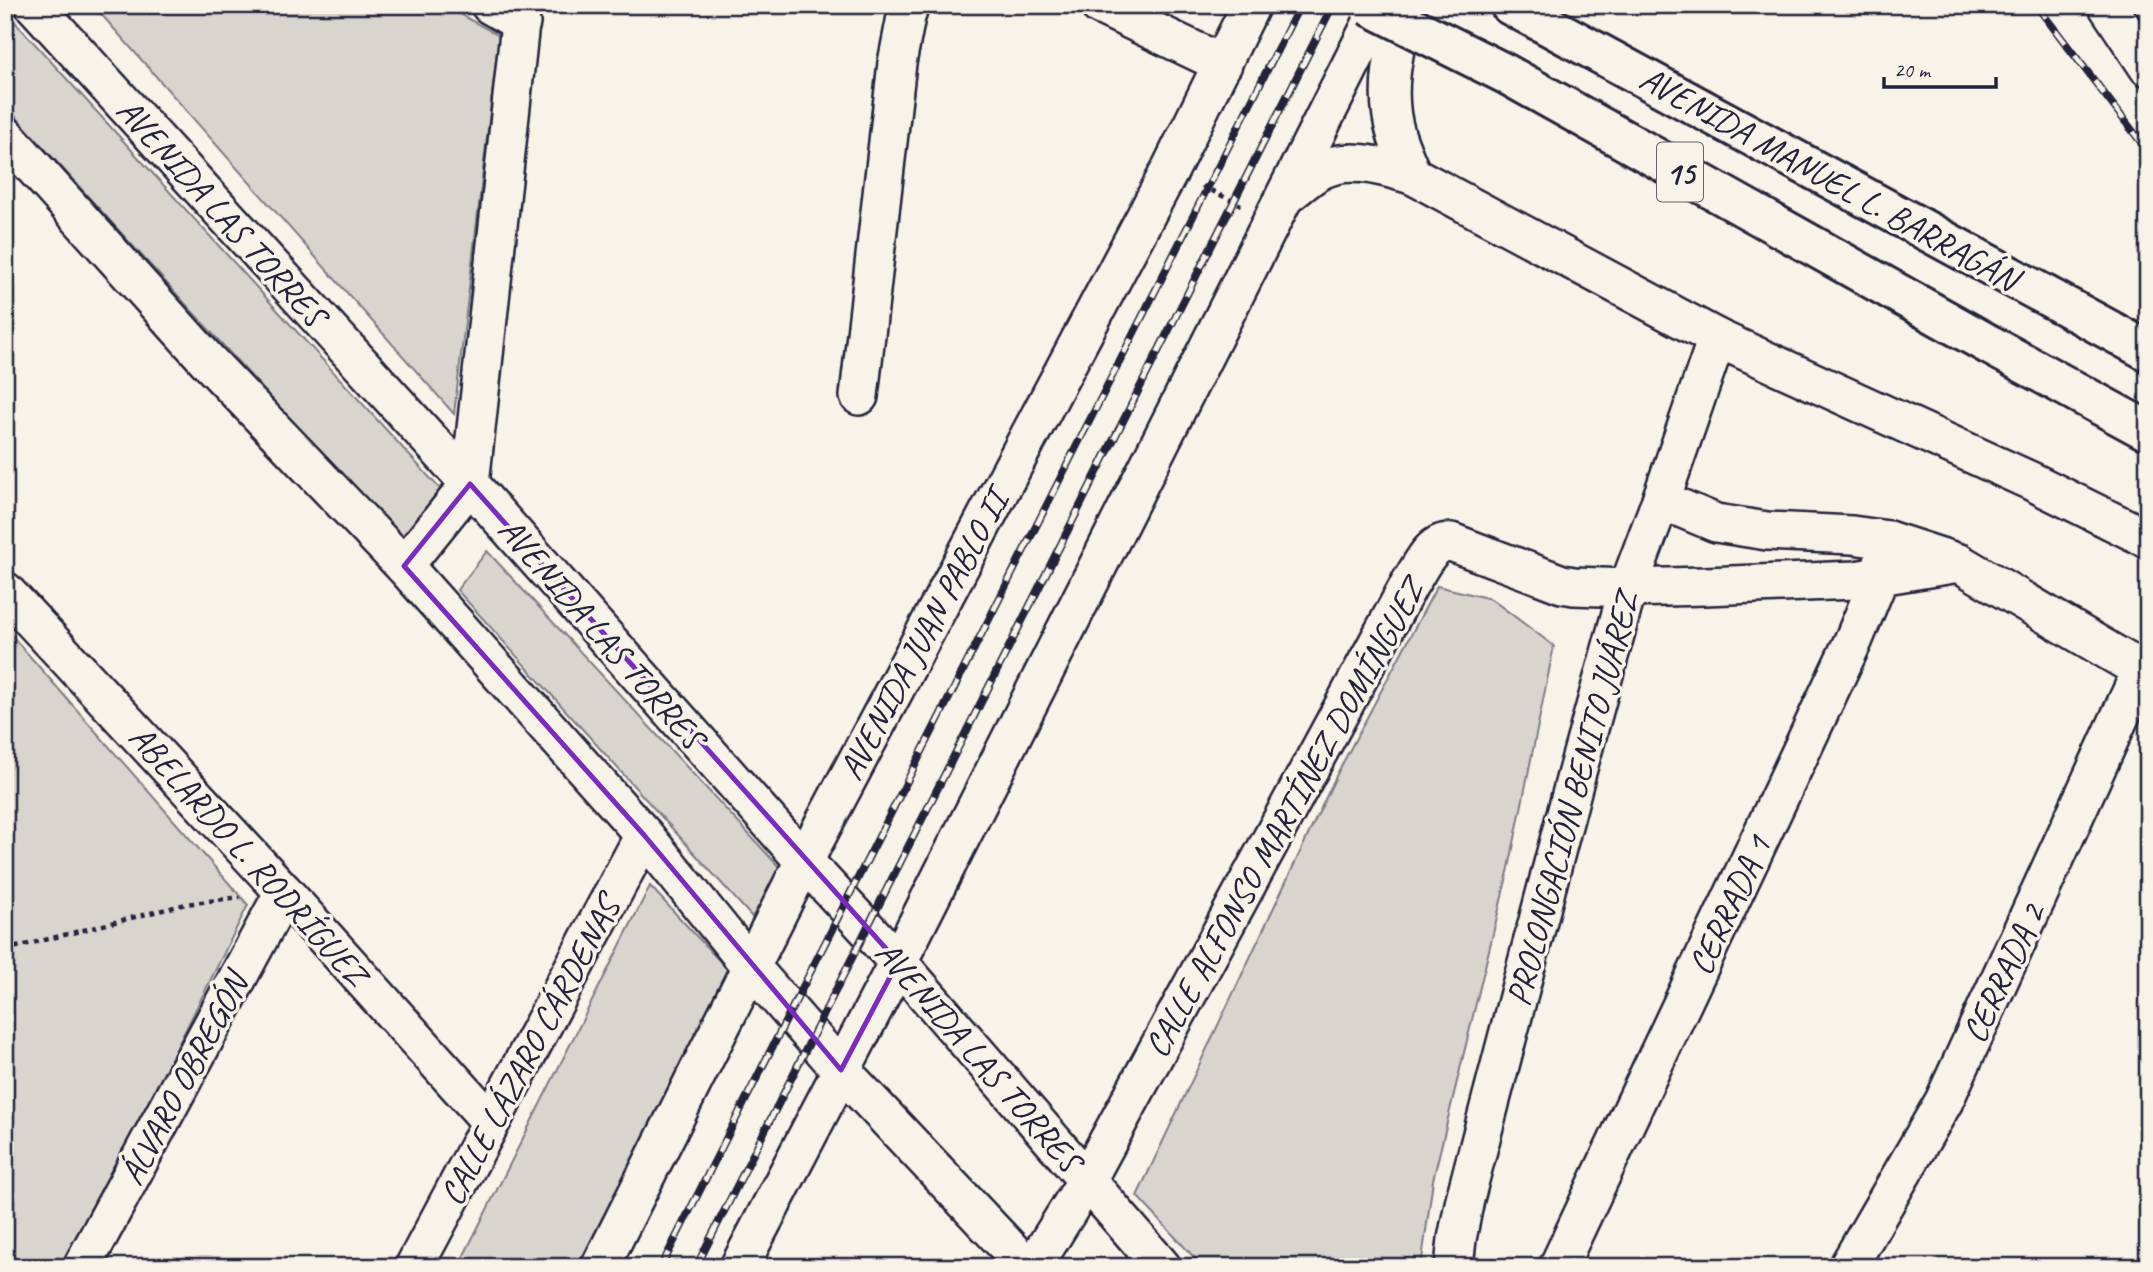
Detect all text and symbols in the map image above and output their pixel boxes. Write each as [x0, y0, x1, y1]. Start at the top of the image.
scale bar [1884, 46, 1996, 90]
street label: AVENIDA MANUEL L. BARRAGÁN [1632, 56, 2030, 304]
text: 20 m [1894, 57, 1932, 83]
street label: AVENIDA LAS TORRES [107, 88, 340, 340]
road number: 15 [1657, 142, 1703, 202]
street label: AVENIDA JUAN PABLO II [828, 476, 1022, 787]
street label: AVENIDA LAS TORRES [489, 508, 718, 762]
street label: CALLE ALFONSO MARTÍNEZ DOMÍNGUEZ [1134, 566, 1438, 1065]
street label: PROLONGACIÓN BENITO JUÁREZ [1496, 583, 1651, 1011]
street label: ABELARDO L. RODRÍGUEZ [119, 715, 381, 999]
street label: CERRADA 1 [1678, 827, 1782, 982]
street label: CALLE LÁZARO CÁRDENAS [429, 883, 633, 1213]
street label: CERRADA 2 [1952, 894, 2057, 1050]
street label: AVENIDA LAS TORRES [866, 931, 1095, 1185]
street label: ÁLVARO OBREGÓN [109, 962, 260, 1192]

